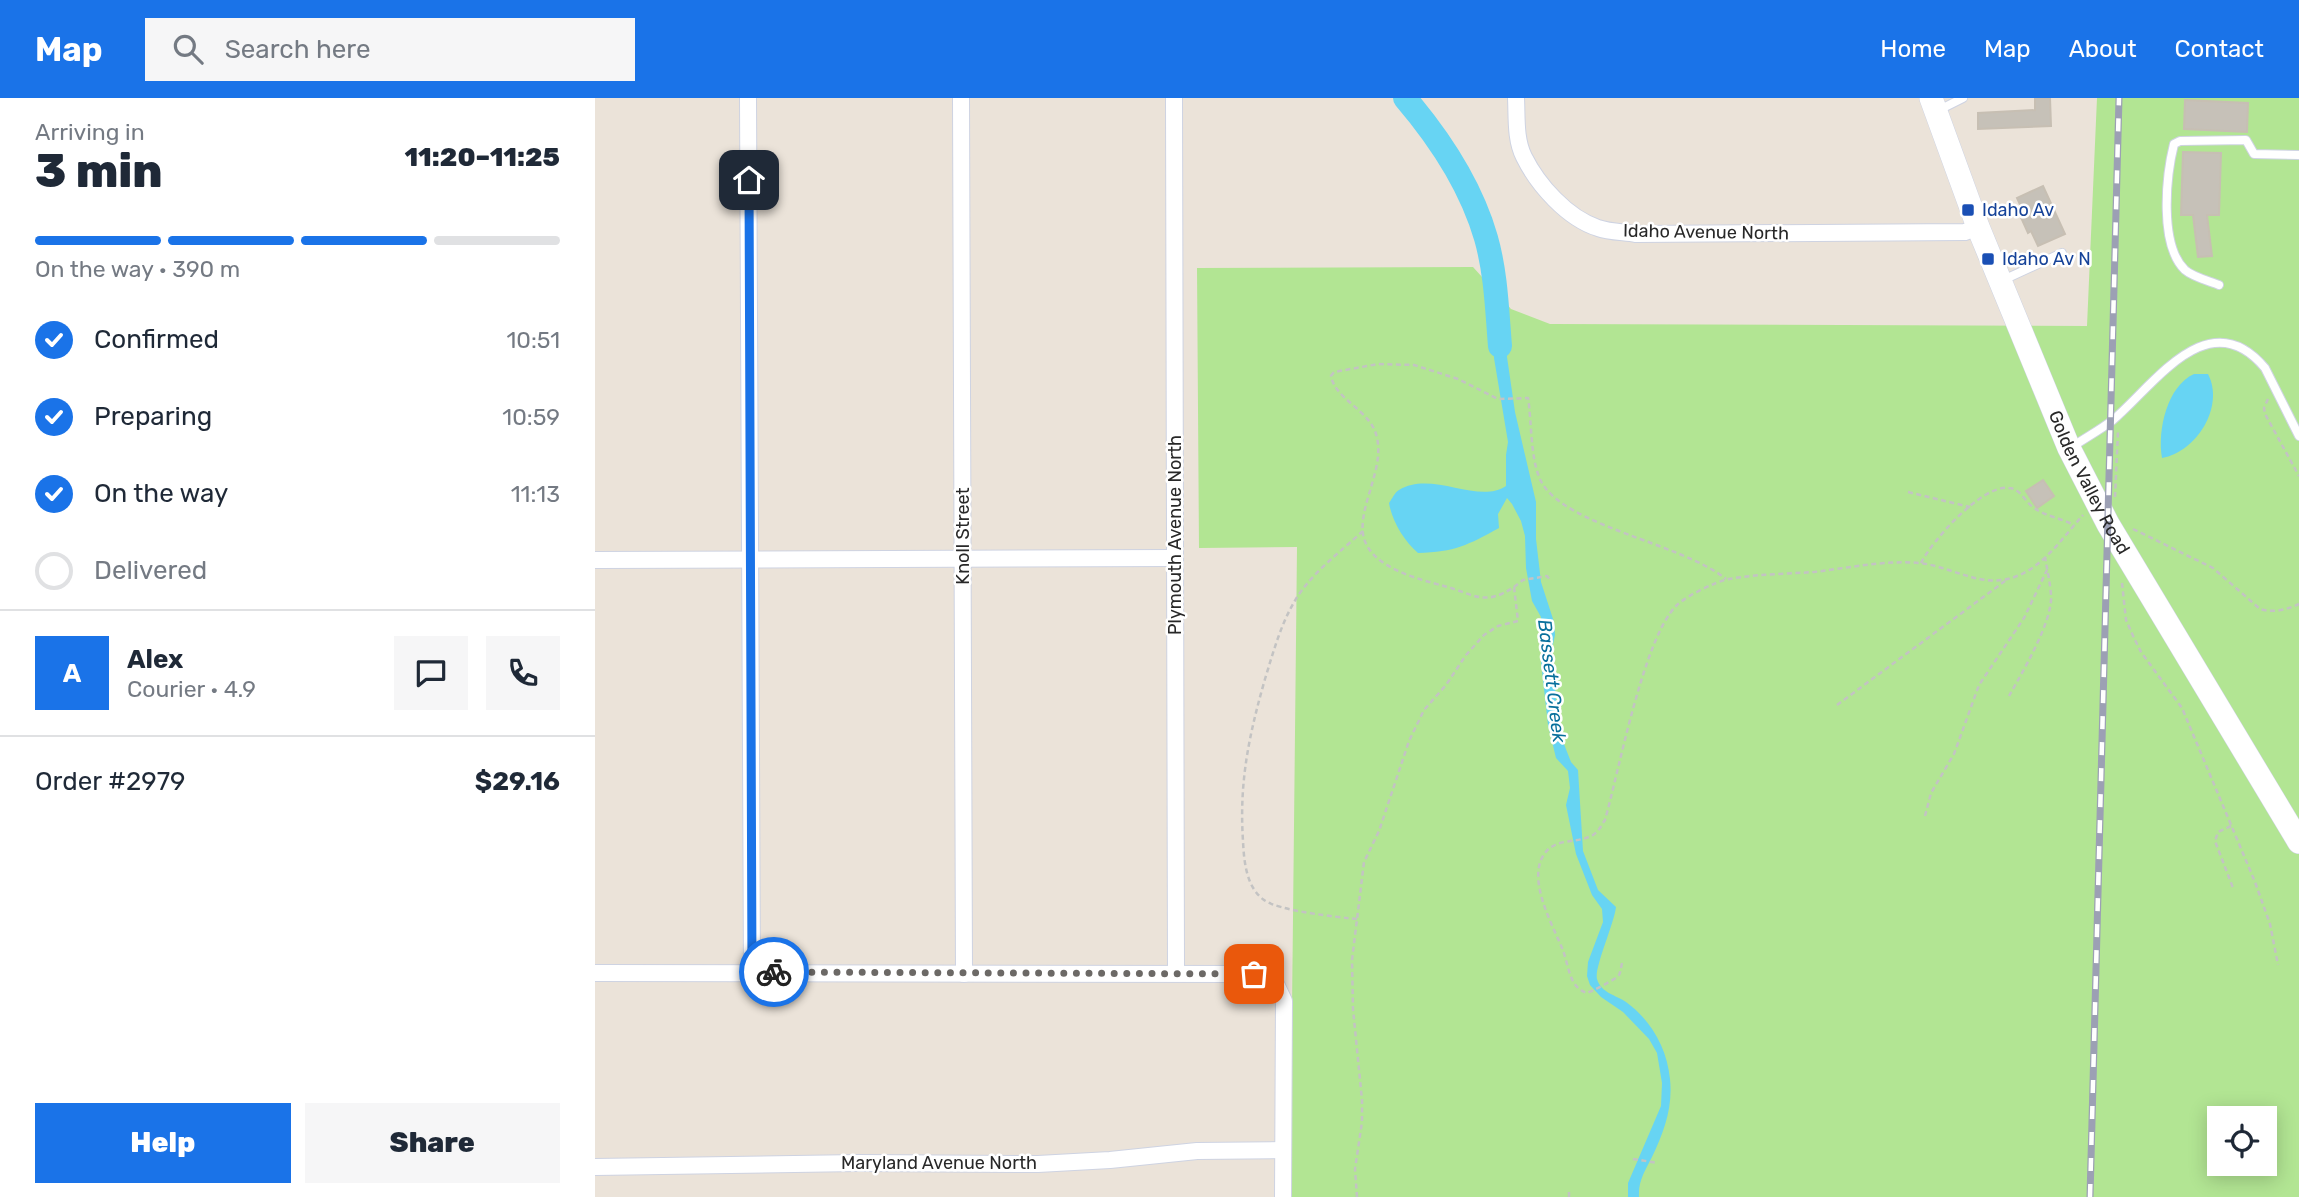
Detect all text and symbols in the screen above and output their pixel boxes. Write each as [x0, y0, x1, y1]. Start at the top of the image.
search box [145, 18, 635, 81]
text: Map [35, 30, 103, 69]
icon: search [169, 30, 207, 68]
text: Search here [225, 34, 370, 65]
text: Home [1880, 35, 1946, 63]
text: Map [1984, 35, 2031, 63]
text: About [2069, 35, 2137, 63]
text: Contact [2175, 35, 2264, 63]
text: Arriving in [35, 118, 145, 146]
text: 11:20–11:25 [404, 142, 560, 173]
text: 3 min [35, 144, 163, 199]
pin [719, 150, 779, 210]
icon: home [730, 161, 768, 199]
place label: Idaho Av [1982, 199, 2054, 221]
marker: Idaho Av [1960, 202, 1976, 218]
street label: Idaho Avenue North [1623, 220, 1789, 244]
place label: Idaho Av N [2002, 248, 2091, 270]
marker: Idaho Av N [1980, 251, 1996, 267]
text: On the way · 390 m [35, 255, 240, 283]
icon: check [35, 321, 73, 359]
text: Confirmed [94, 324, 219, 355]
text: 10:51 [507, 326, 560, 354]
icon: check [35, 398, 73, 436]
text: Preparing [94, 401, 212, 432]
text: 10:59 [502, 403, 560, 431]
street label: Golden Valley Road [2044, 407, 2135, 558]
street label: Plymouth Avenue North [1164, 435, 1186, 635]
icon: check [35, 475, 73, 513]
text: On the way [94, 478, 228, 509]
text: 11:13 [511, 480, 560, 508]
street label: Knoll Street [952, 487, 974, 585]
text: Delivered [94, 555, 207, 586]
water label: Bassett Creek [1533, 618, 1571, 744]
button: chat [394, 636, 468, 710]
button: phone [486, 636, 560, 710]
text: Alex [127, 644, 183, 675]
text: A [63, 658, 81, 689]
text: Courier · 4.9 [127, 675, 256, 703]
text: Order #2979 [35, 766, 185, 797]
text: $29.16 [475, 766, 560, 797]
courier [739, 937, 809, 1007]
pin [1224, 944, 1284, 1004]
icon: bike [755, 953, 793, 991]
icon: bag [1235, 955, 1273, 993]
button: Help [35, 1103, 291, 1183]
button: Share [305, 1103, 560, 1183]
map controls [2207, 1106, 2277, 1176]
button: locate [2207, 1106, 2277, 1176]
street label: Maryland Avenue North [841, 1152, 1037, 1174]

